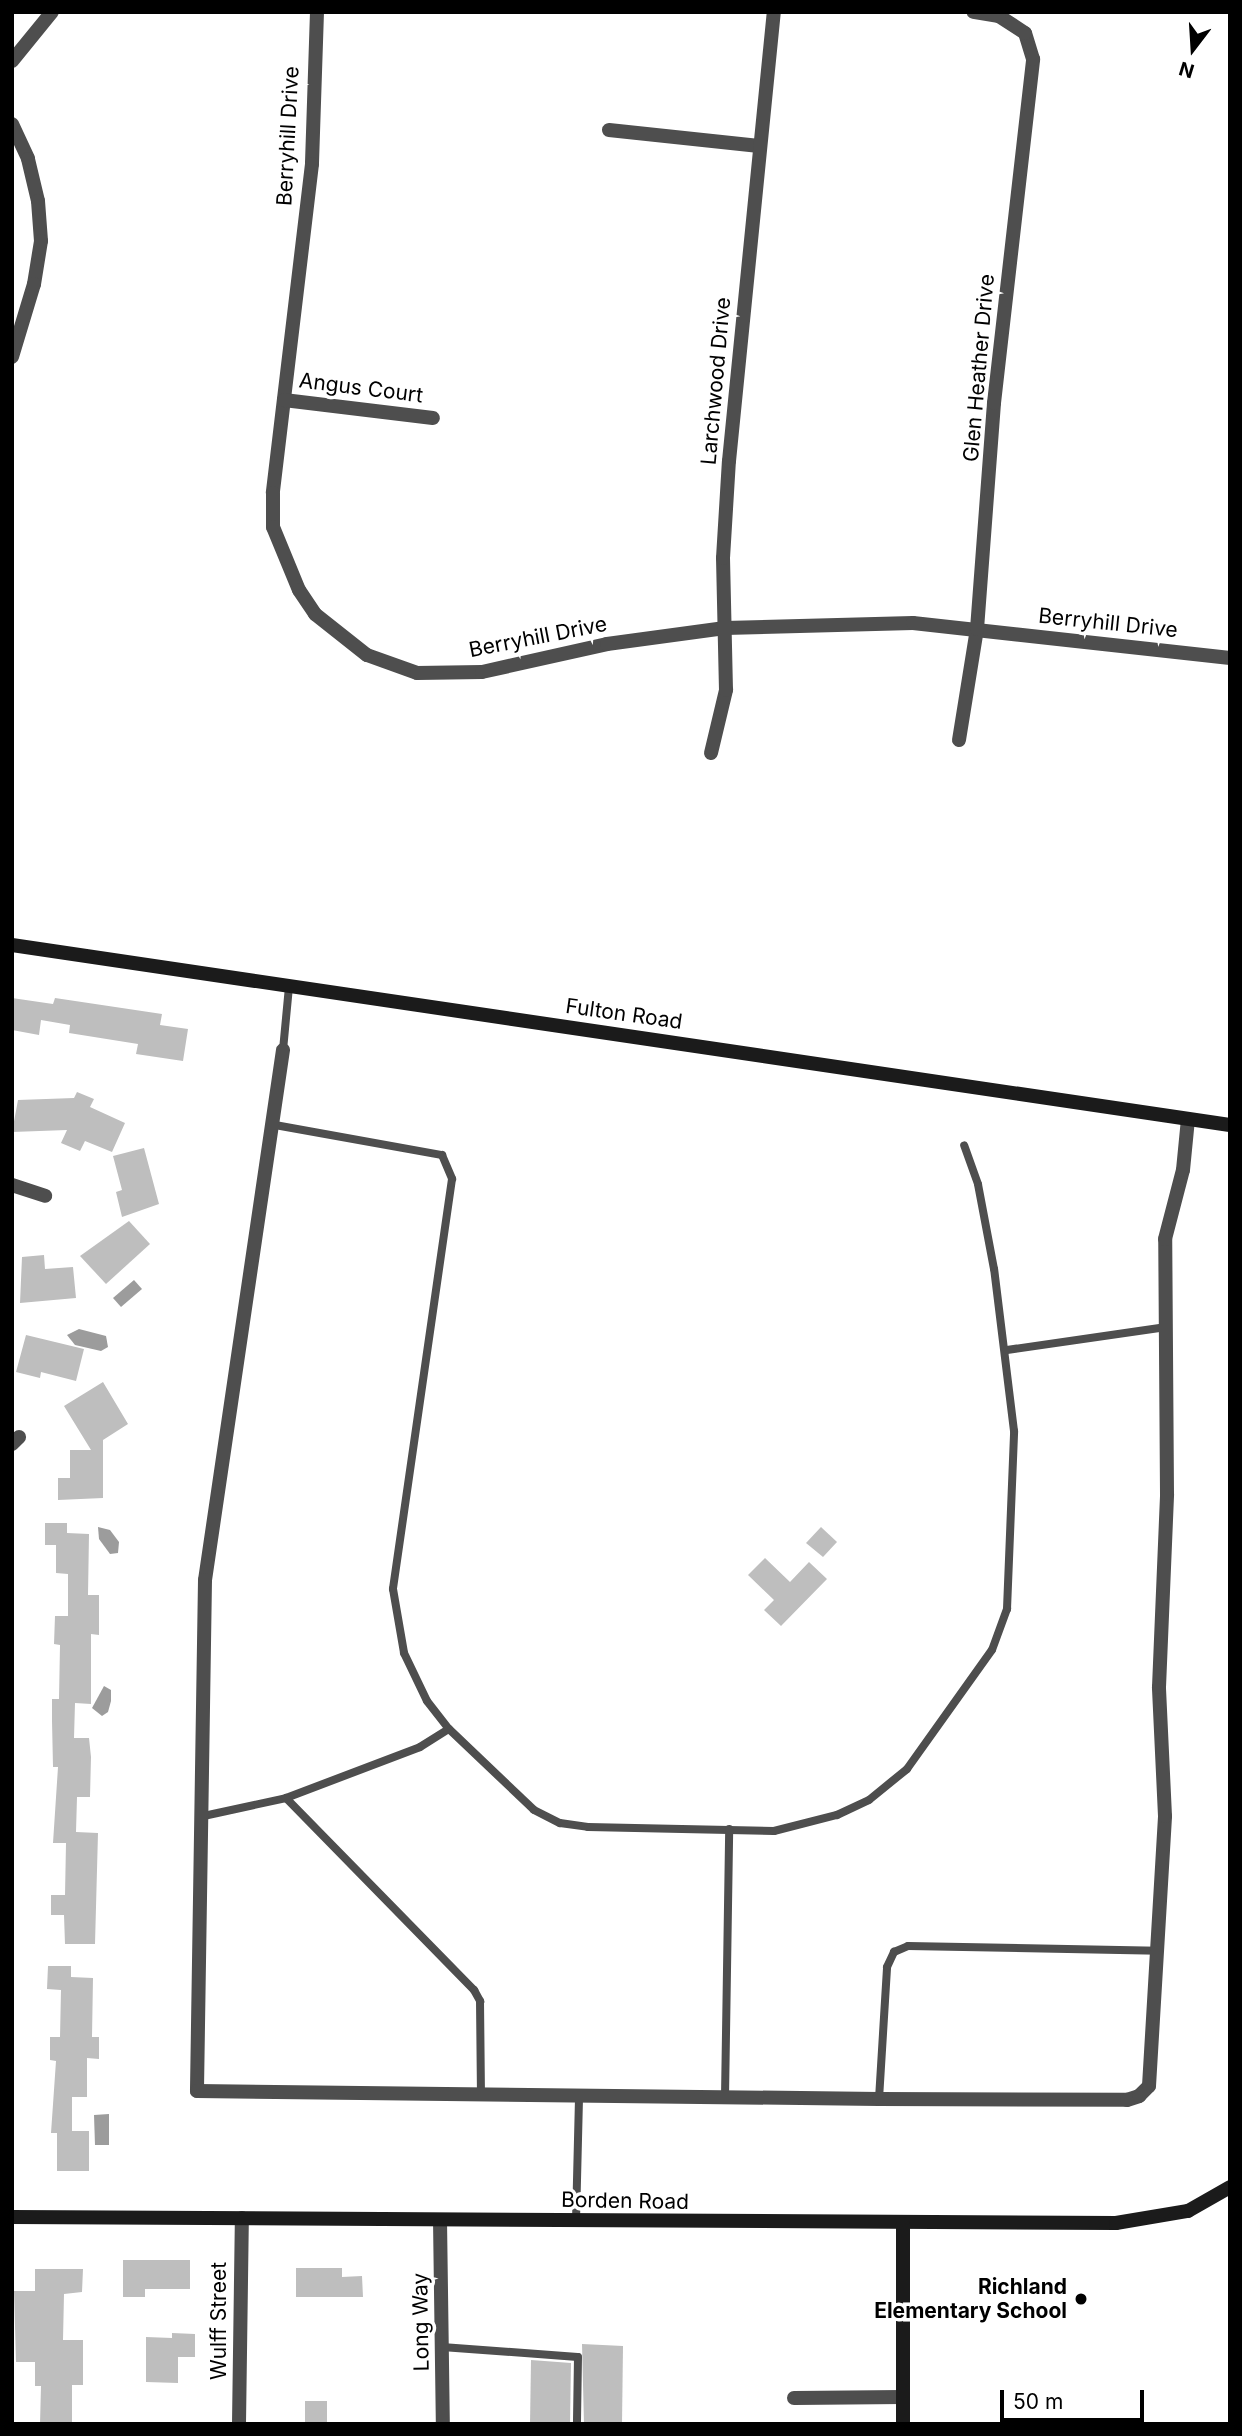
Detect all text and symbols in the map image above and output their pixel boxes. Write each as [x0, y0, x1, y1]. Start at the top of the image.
north arrow [1158, 14, 1228, 84]
text: N [1176, 56, 1197, 83]
street label: Berryhill Drive [272, 65, 304, 207]
street label: Glen Heather Drive [958, 273, 1000, 463]
street label: Larchwood Drive [696, 296, 736, 466]
street label: Angus Court [298, 368, 424, 408]
street label: Berryhill Drive [1037, 603, 1179, 643]
street label: Berryhill Drive [467, 611, 609, 663]
street label: Fulton Road [564, 993, 684, 1035]
street label: Borden Road [561, 2187, 689, 2215]
street label: Wulff Street [206, 2262, 232, 2380]
street label: Long Way [408, 2273, 434, 2371]
place label: Richland Elementary School [874, 2274, 1067, 2324]
marker: Richland Elementary School [1073, 2291, 1089, 2307]
scale bar [1004, 2376, 1148, 2420]
text: 50 m [1013, 2389, 1063, 2414]

